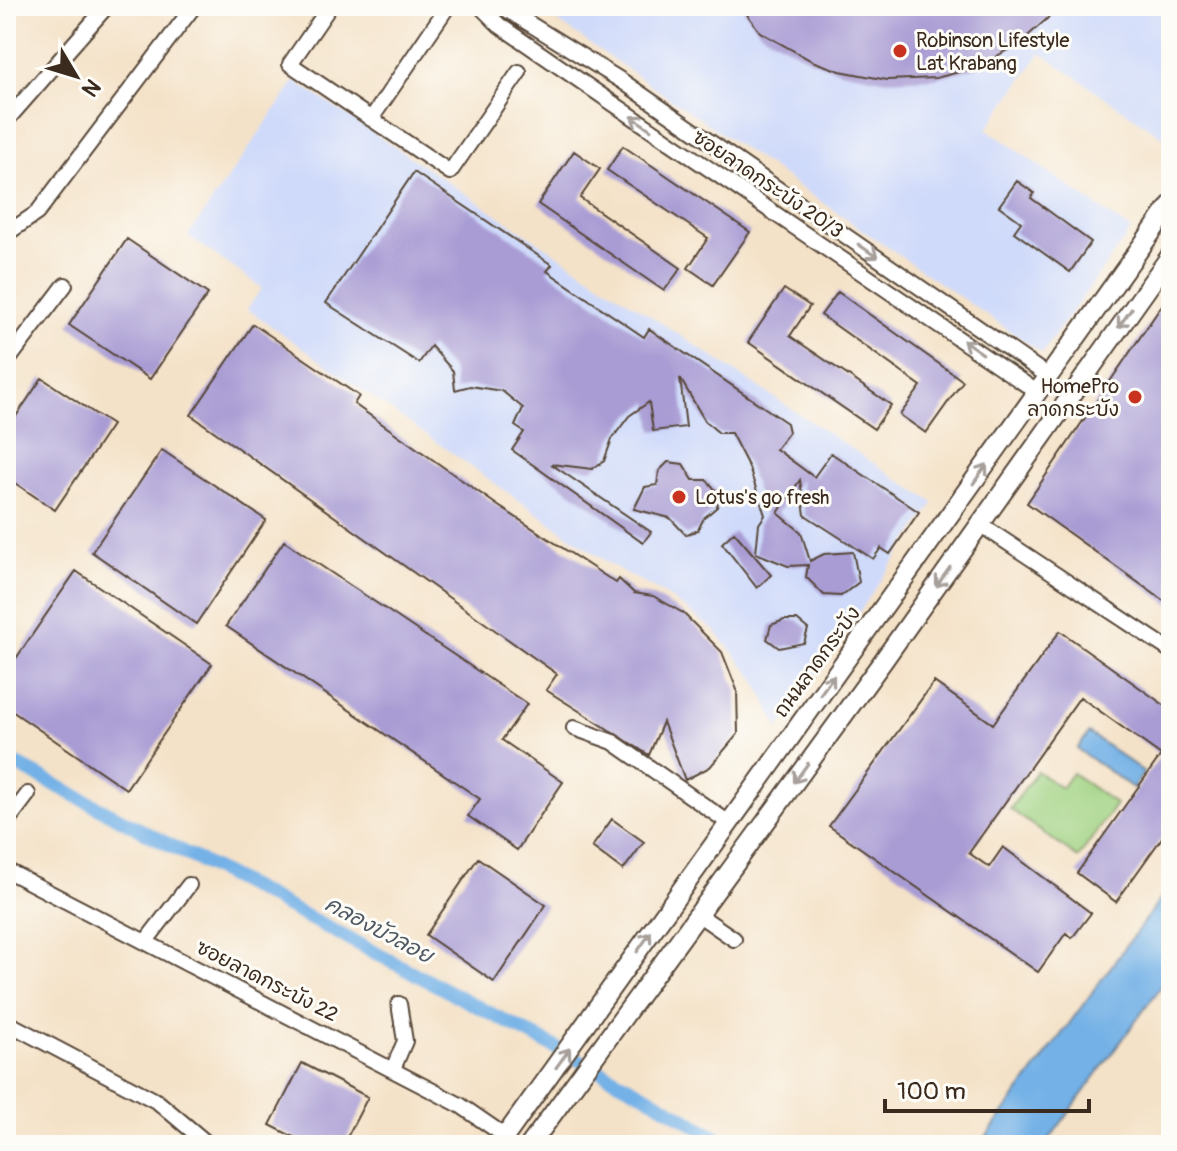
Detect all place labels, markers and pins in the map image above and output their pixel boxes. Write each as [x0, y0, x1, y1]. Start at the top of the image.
place label: Robinson Lifestyle Lat Krabang [916, 28, 1069, 76]
marker: Robinson Lifestyle Lat Krabang [891, 42, 909, 60]
place label: HomePro ลาดกระบัง [1027, 374, 1119, 422]
marker: HomePro ลาดกระบัง [1126, 388, 1144, 406]
place label: Lotus's go fresh [695, 485, 830, 510]
marker: Lotus's go fresh [670, 488, 688, 506]

